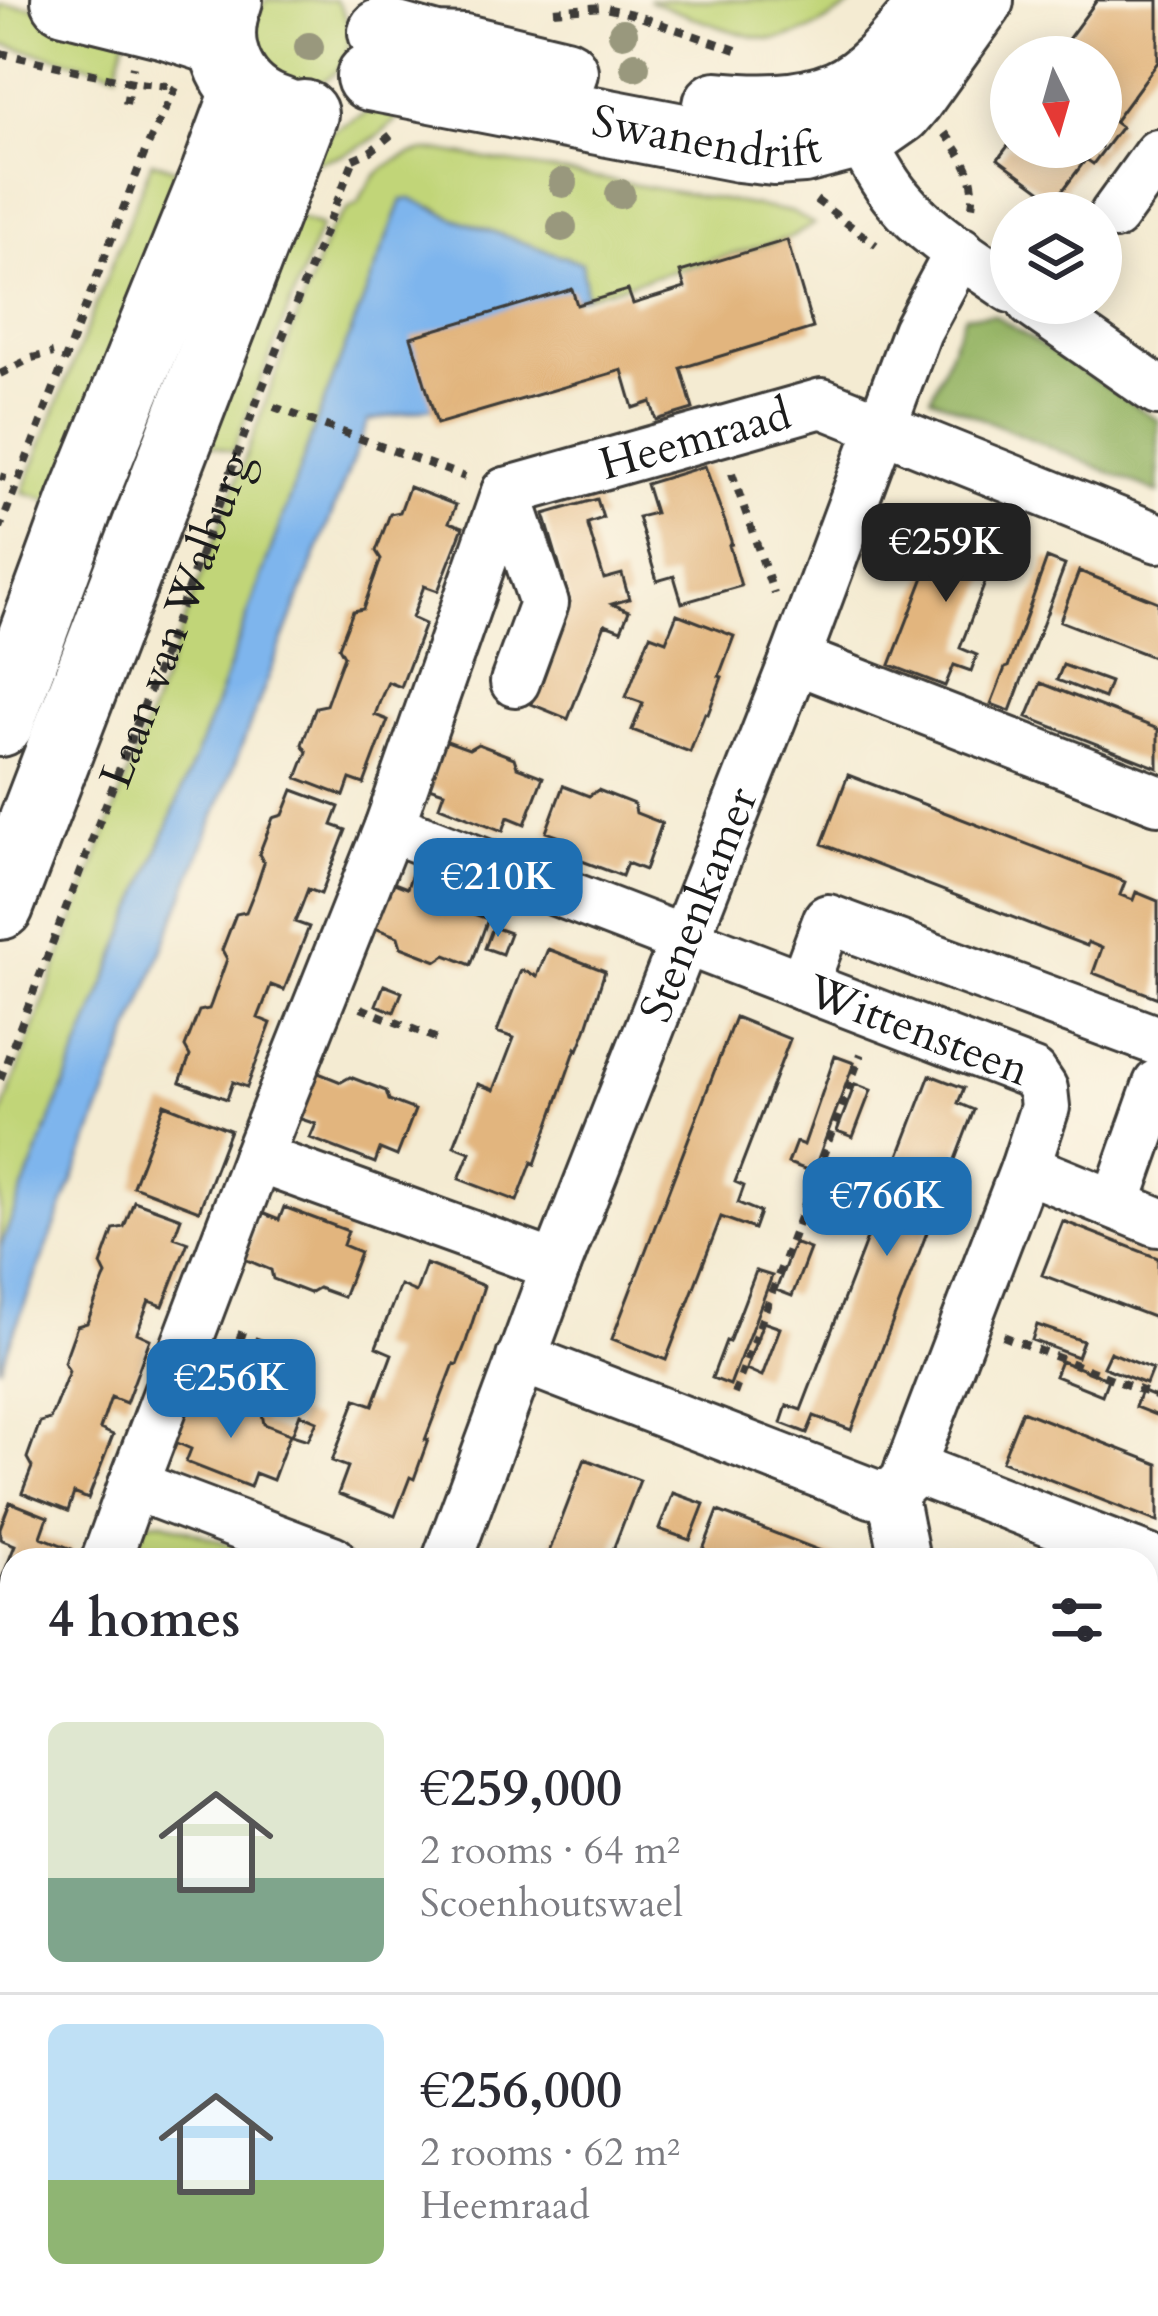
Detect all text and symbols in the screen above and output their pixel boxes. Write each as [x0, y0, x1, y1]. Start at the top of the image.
north arrow [990, 36, 1122, 168]
map controls [990, 36, 1122, 324]
street label: Swanendrift [587, 90, 827, 183]
button: layers [990, 192, 1122, 324]
street label: Heemraad [593, 383, 798, 495]
street label: Laan van Walburg [85, 442, 267, 796]
pin: €259K [862, 503, 1030, 605]
text: €259K [889, 515, 1003, 568]
street label: Stenenkamer [625, 778, 772, 1031]
pin: €210K [414, 838, 582, 940]
text: €210K [441, 850, 555, 903]
street label: Wittensteen [798, 960, 1038, 1100]
pin: €766K [803, 1157, 971, 1259]
text: €766K [830, 1169, 944, 1222]
pin: €256K [147, 1339, 315, 1441]
text: €256K [174, 1351, 288, 1404]
text: 4 homes [48, 1585, 240, 1655]
icon: filters [1044, 1587, 1110, 1653]
text: €259,000 [420, 1754, 622, 1824]
icon: home [144, 1770, 288, 1914]
text: 2 rooms · 64 m² [420, 1824, 680, 1877]
text: Scoenhoutswael [420, 1877, 683, 1930]
text: €256,000 [420, 2056, 622, 2126]
icon: home [144, 2072, 288, 2216]
text: 2 rooms · 62 m² [420, 2126, 680, 2179]
text: Heemraad [420, 2179, 590, 2232]

